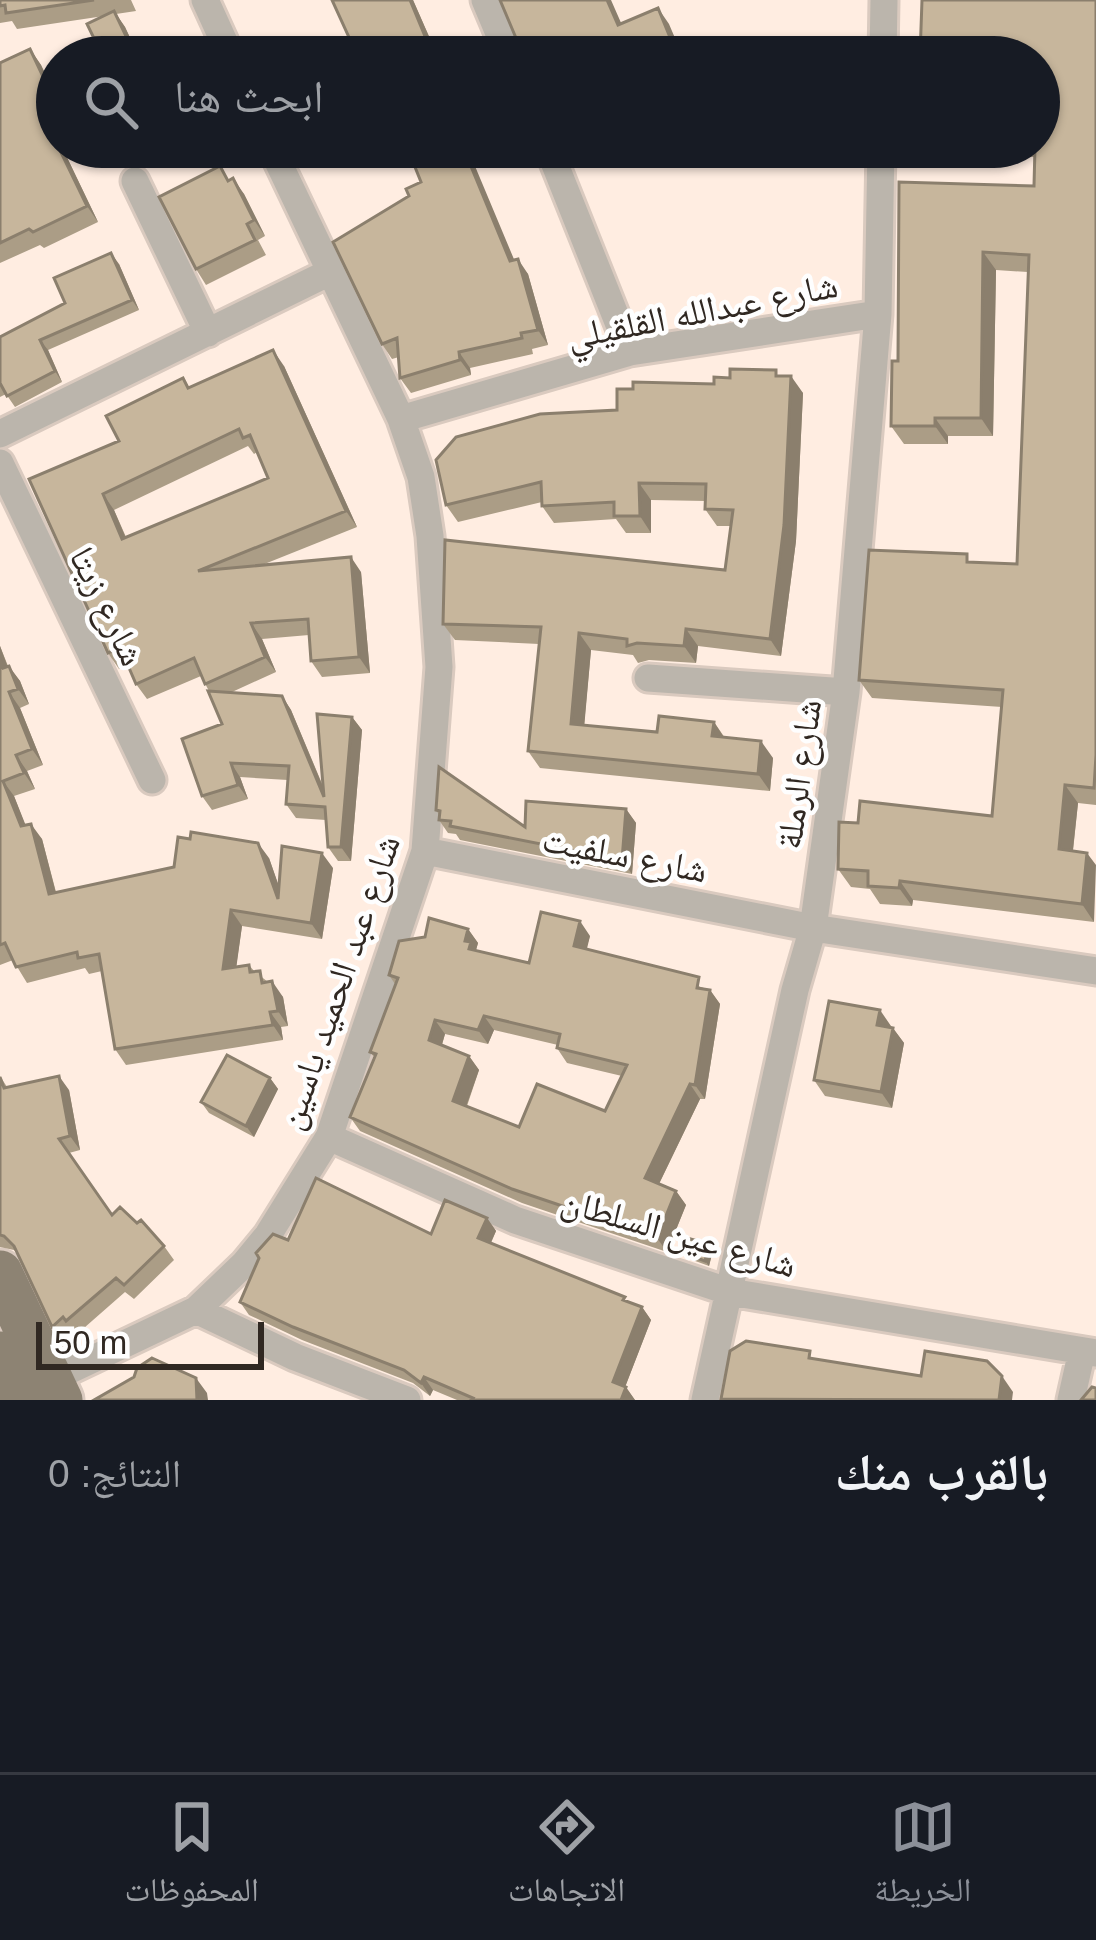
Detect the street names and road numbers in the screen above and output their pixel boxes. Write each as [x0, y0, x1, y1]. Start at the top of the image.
street label: شارع عبدالله القلقيلي [563, 264, 842, 365]
street label: شارع زيتا [60, 540, 154, 673]
street label: شارع الرملة [768, 697, 831, 852]
street label: شارع سلفيت [539, 818, 711, 893]
street label: شارع عبد الحميد ياسين [269, 830, 410, 1135]
street label: شارع عين السلطان [556, 1179, 801, 1288]

